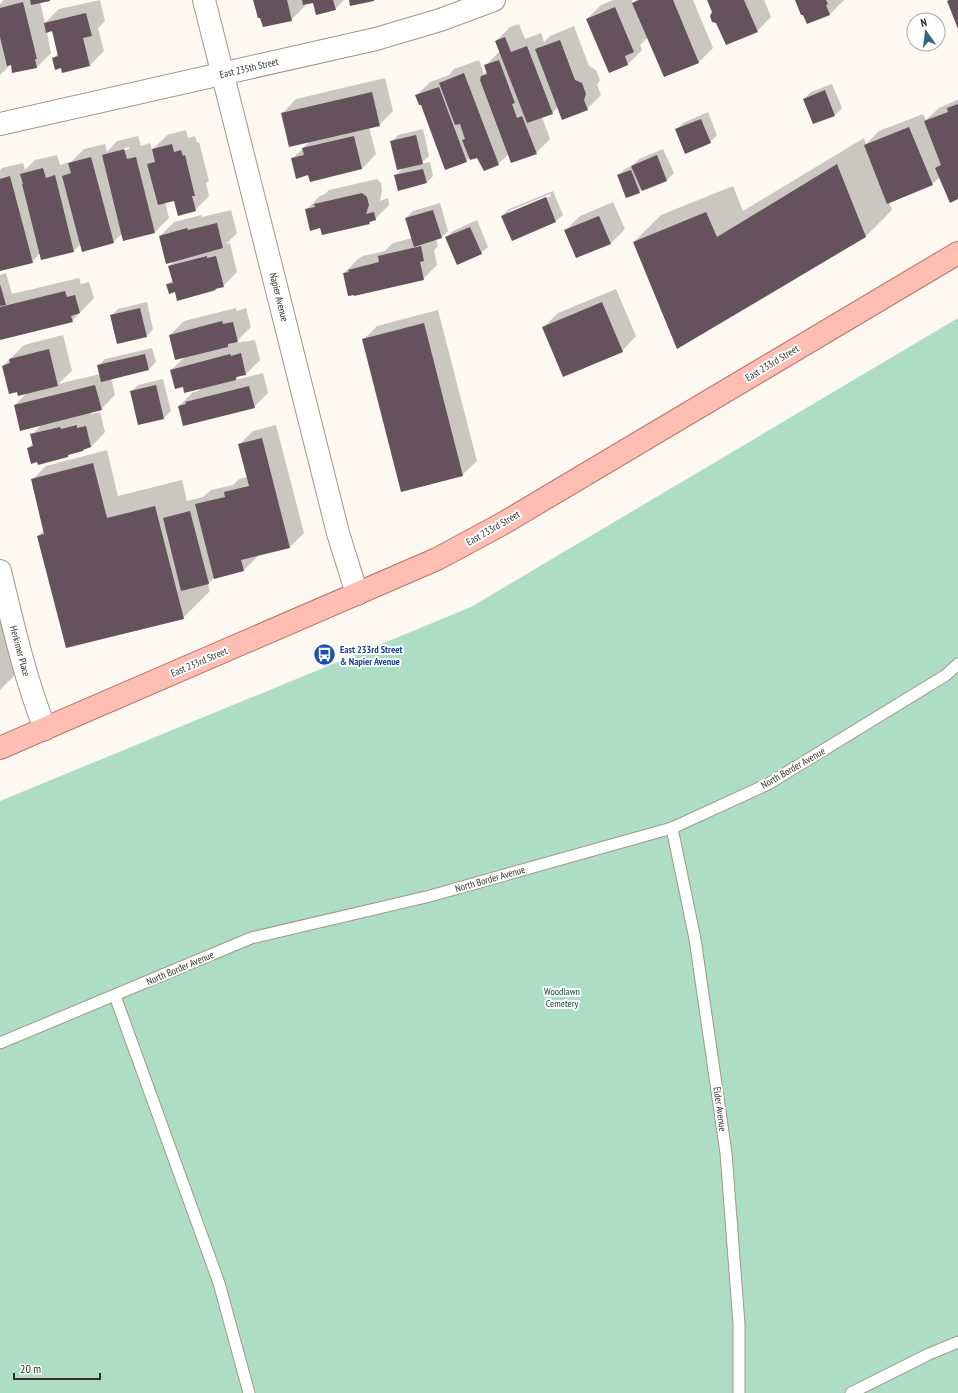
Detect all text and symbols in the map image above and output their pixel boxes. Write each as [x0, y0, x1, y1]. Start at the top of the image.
north arrow [906, 12, 946, 52]
text: N [919, 15, 928, 30]
street label: East 235th Street [218, 55, 280, 81]
street label: Napier Avenue [267, 271, 291, 323]
street label: East 233rd Street [743, 342, 801, 384]
street label: East 233rd Street [464, 507, 522, 549]
street label: Herkimer Place [7, 624, 33, 678]
bus stop icon: East 233rd Street & Napier Avenue [312, 642, 338, 668]
place label: East 233rd Street & Napier Avenue [340, 643, 402, 668]
street label: East 233rd Street [169, 644, 229, 680]
street label: North Border Avenue [759, 744, 827, 792]
street label: North Border Avenue [454, 863, 526, 895]
street label: North Border Avenue [144, 948, 216, 988]
park label: Woodlawn Cemetery [544, 985, 580, 1010]
street label: Elder Avenue [710, 1086, 730, 1132]
scale bar [14, 1355, 100, 1381]
text: 20 m [20, 1361, 41, 1376]

